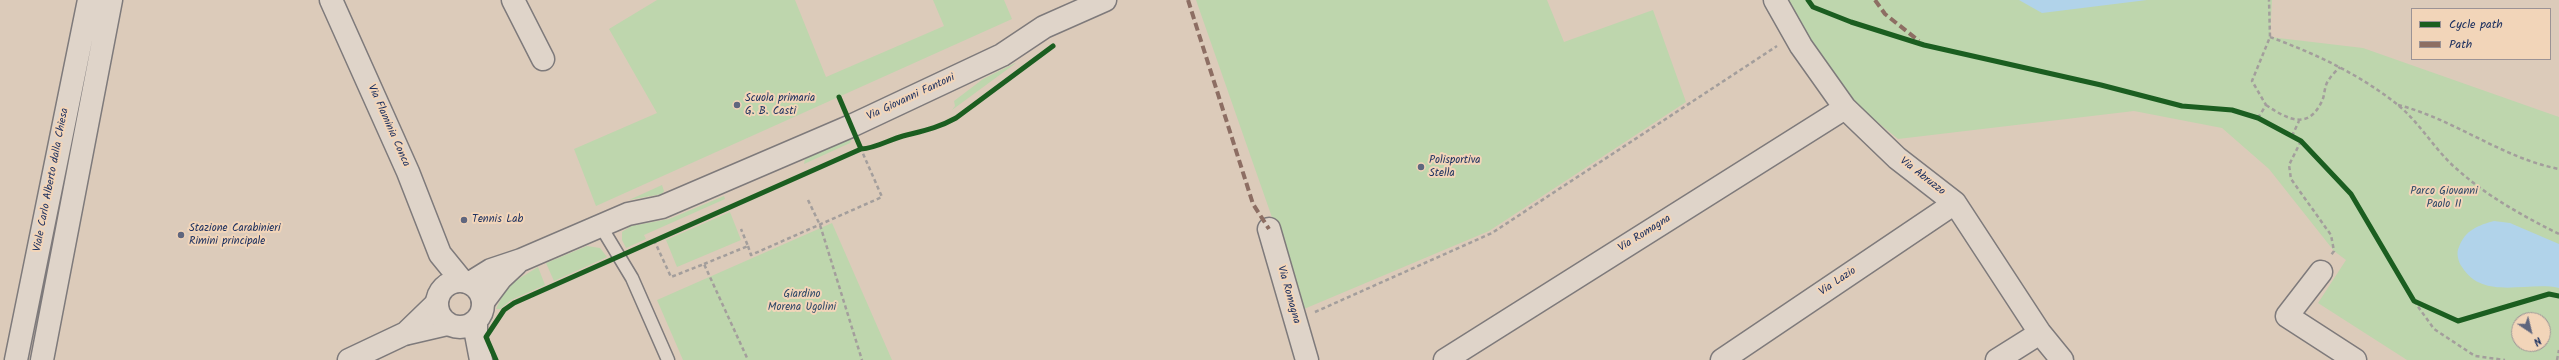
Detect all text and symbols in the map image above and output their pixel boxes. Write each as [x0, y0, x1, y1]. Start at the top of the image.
legend [2411, 8, 2551, 60]
text: Cycle path [2449, 15, 2503, 34]
text: Path [2449, 35, 2472, 54]
street label: Via Giovanni Fantoni [865, 72, 957, 124]
street label: Via Flaminia Conca [364, 83, 412, 169]
place label: Scuola primaria G. B. Casti [745, 92, 815, 118]
marker: Scuola primaria G. B. Casti [732, 100, 742, 110]
street label: Viale Carlo Alberto dalla Chiesa [32, 107, 72, 253]
place label: Polisportiva Stella [1429, 154, 1481, 180]
street label: Via Abruzzo [1897, 155, 1947, 199]
marker: Polisportiva Stella [1416, 162, 1426, 172]
park label: Parco Giovanni Paolo II [2410, 185, 2478, 211]
place label: Tennis Lab [472, 213, 523, 227]
street label: Via Romagna [1616, 213, 1674, 255]
marker: Tennis Lab [459, 215, 469, 225]
place label: Stazione Carabinieri Rimini principale [189, 222, 281, 248]
marker: Stazione Carabinieri Rimini principale [176, 230, 186, 240]
street label: Via Romagna [1273, 265, 1303, 325]
street label: Via Lazio [1817, 265, 1859, 299]
park label: Giardino Morena Ugolini [768, 288, 836, 314]
north arrow [2511, 312, 2551, 352]
text: N [2529, 332, 2545, 350]

